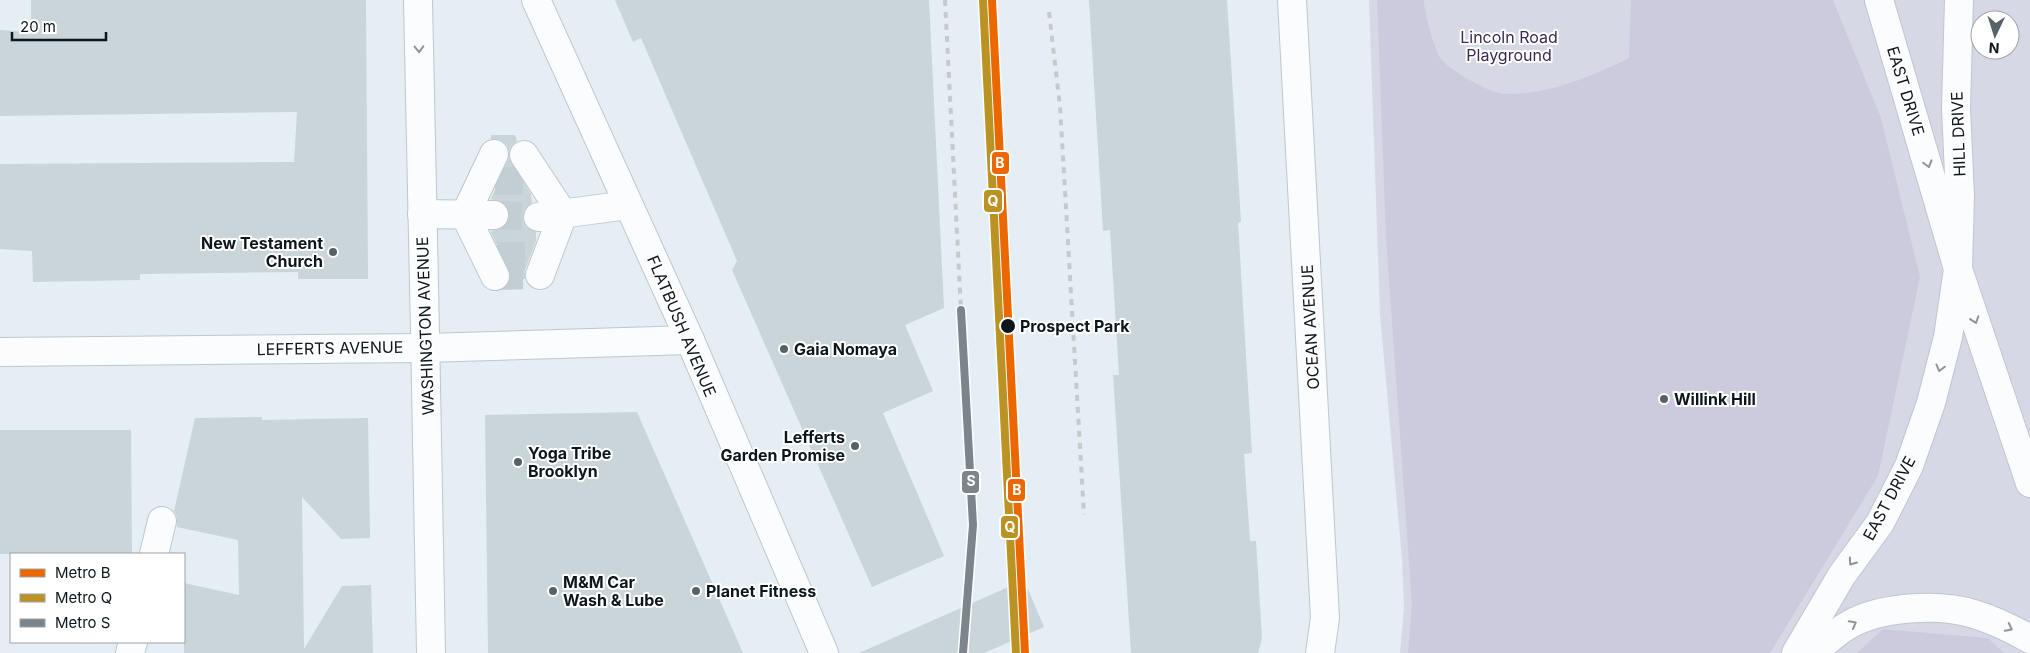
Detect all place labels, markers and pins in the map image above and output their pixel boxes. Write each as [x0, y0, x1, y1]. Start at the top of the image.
place label: New Testament Church [201, 233, 323, 271]
marker: New Testament Church [327, 246, 339, 258]
place label: Prospect Park [1020, 316, 1130, 336]
marker: Prospect Park [999, 317, 1017, 335]
place label: Gaia Nomaya [794, 339, 897, 359]
marker: Gaia Nomaya [778, 343, 790, 355]
place label: Willink Hill [1674, 389, 1756, 409]
marker: Willink Hill [1658, 393, 1670, 405]
place label: Lefferts Garden Promise [720, 427, 845, 465]
marker: Lefferts Garden Promise [849, 440, 861, 452]
place label: Yoga Tribe Brooklyn [528, 443, 611, 481]
marker: Yoga Tribe Brooklyn [512, 456, 524, 468]
place label: M&M Car Wash & Lube [563, 572, 664, 610]
place label: Planet Fitness [706, 581, 816, 601]
marker: M&M Car Wash & Lube [547, 585, 559, 597]
marker: Planet Fitness [690, 585, 702, 597]

